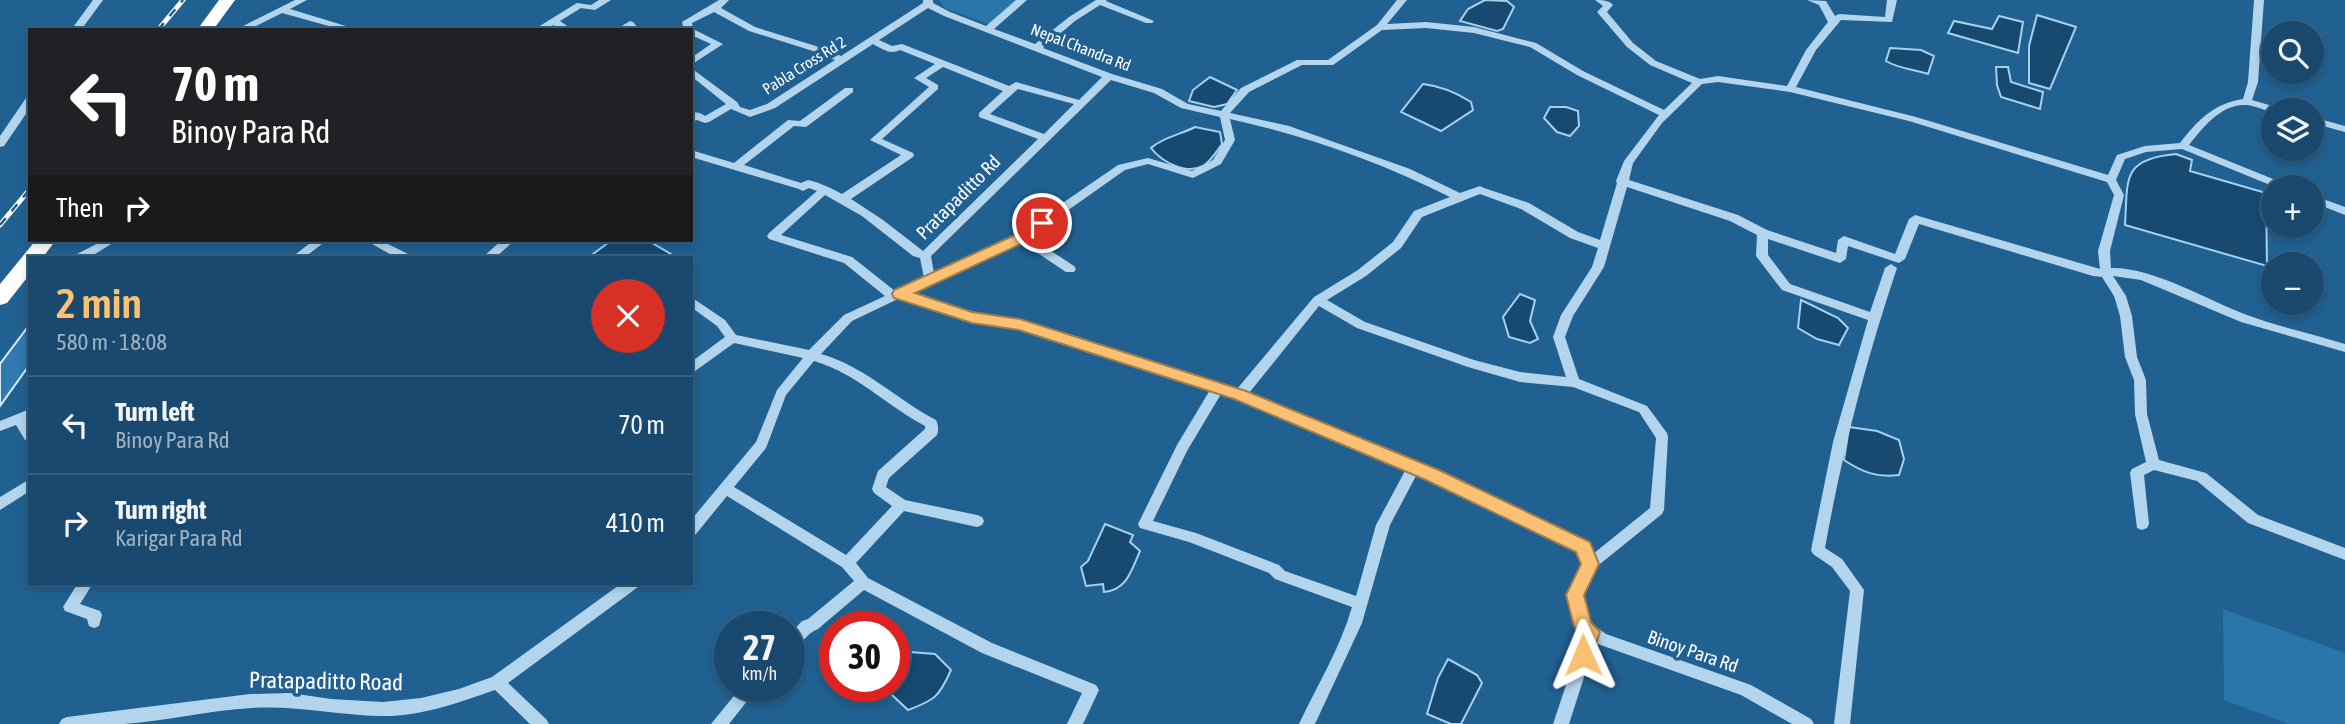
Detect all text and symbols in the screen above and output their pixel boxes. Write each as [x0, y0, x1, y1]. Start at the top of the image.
street label: Nepal Chandra Rd [1028, 20, 1133, 75]
map controls [2261, 21, 2324, 315]
button: search [2261, 21, 2324, 84]
street label: Pabla Cross Rd 2 [759, 32, 849, 98]
text: 70 m [171, 55, 259, 111]
icon: left [56, 56, 147, 147]
button: layers [2261, 98, 2324, 161]
text: Binoy Para Rd [171, 113, 331, 150]
street label: Pratapaditto Rd [911, 150, 1005, 244]
button: + [2261, 175, 2324, 238]
icon: right [118, 189, 156, 227]
text: Then [56, 193, 104, 223]
pin [1012, 193, 1072, 253]
icon: arrive [1023, 204, 1061, 242]
button: − [2261, 252, 2324, 315]
text: 2 min [56, 279, 142, 327]
button: close [591, 279, 665, 353]
text: 580 m · 18:08 [56, 329, 167, 355]
text: Turn left [115, 397, 195, 427]
icon: left [56, 406, 94, 444]
text: 70 m [618, 410, 665, 440]
text: Binoy Para Rd [115, 427, 230, 453]
text: Turn right [115, 495, 206, 525]
icon: right [56, 504, 94, 542]
text: 410 m [606, 508, 665, 538]
text: Karigar Para Rd [115, 525, 243, 551]
speed limit sign: 30 [819, 611, 910, 702]
position arrow [1546, 618, 1620, 692]
street label: Binoy Para Rd [1645, 625, 1741, 677]
text: 27 [743, 627, 776, 667]
text: km/h [742, 663, 777, 684]
street label: Pratapaditto Road [249, 667, 403, 695]

